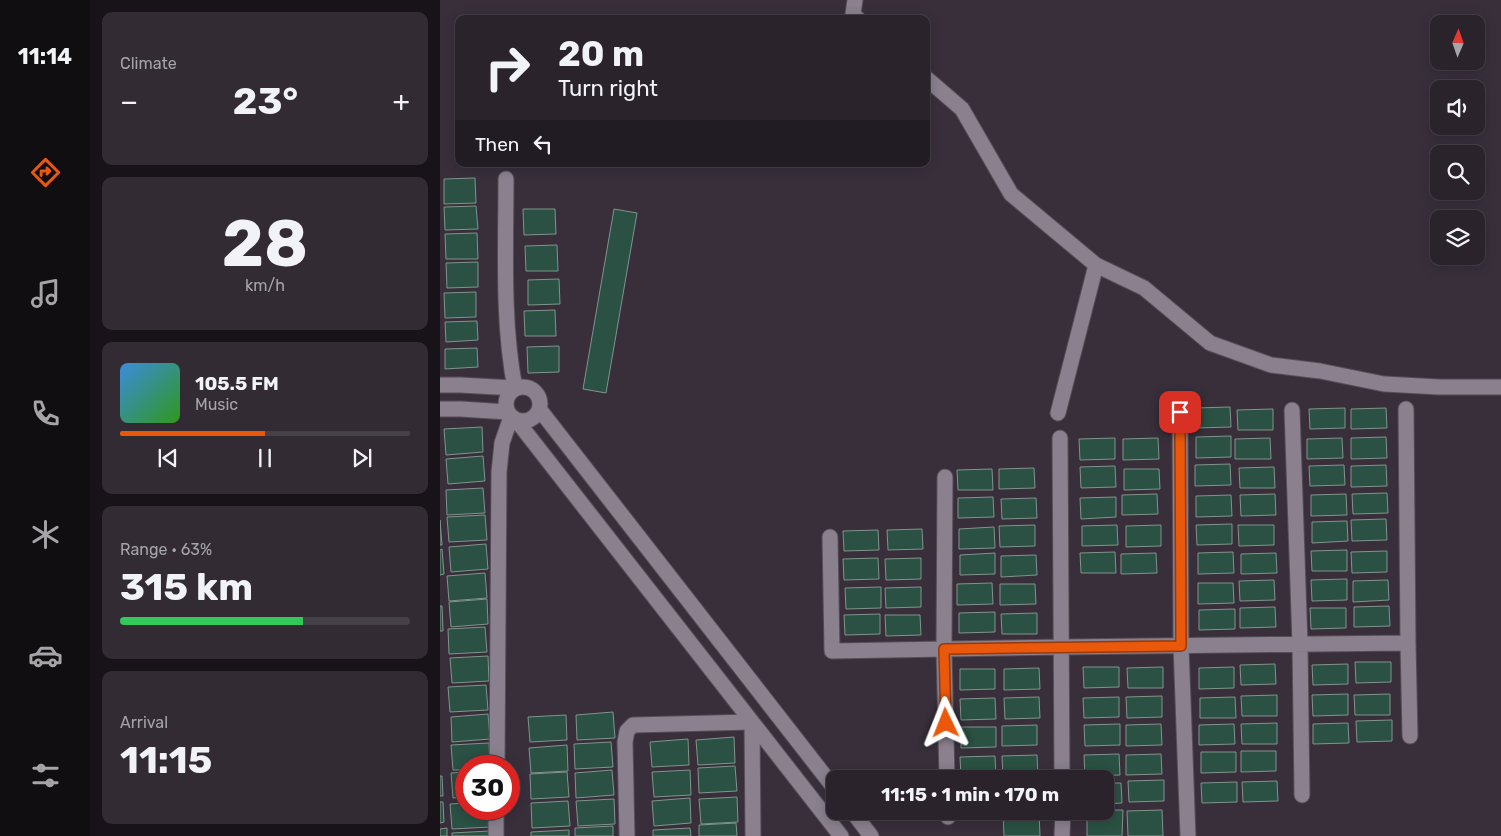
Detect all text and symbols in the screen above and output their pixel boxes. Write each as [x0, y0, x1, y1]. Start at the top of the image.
north arrow [1430, 15, 1485, 70]
map controls [1430, 15, 1485, 265]
text: 20 m [558, 33, 644, 75]
icon: right [475, 35, 540, 100]
text: 11:14 [18, 43, 72, 70]
text: Climate [120, 54, 177, 73]
text: Turn right [558, 75, 658, 102]
text: 23° [233, 78, 298, 124]
button: sound [1430, 80, 1485, 135]
text: − [120, 85, 138, 118]
text: + [393, 85, 410, 118]
icon: left [529, 130, 557, 158]
text: Then [475, 133, 519, 156]
button: search [1430, 145, 1485, 200]
icon: directions [28, 155, 63, 190]
text: 28 [222, 205, 308, 282]
button: layers [1430, 210, 1485, 265]
icon: music [28, 276, 63, 311]
text: km/h [245, 276, 285, 295]
text: 105.5 FM [195, 372, 279, 395]
pin [1159, 391, 1201, 433]
text: Music [195, 395, 238, 414]
icon: phone [28, 396, 63, 431]
icon: arrive [1166, 398, 1194, 426]
icon: previous [154, 444, 182, 472]
icon: pause [251, 444, 279, 472]
icon: next [348, 444, 376, 472]
icon: climate [28, 517, 63, 552]
text: Range · 63% [120, 540, 212, 559]
text: 315 km [120, 564, 253, 610]
icon: car [28, 638, 63, 673]
position arrow [919, 696, 971, 748]
text: Arrival [120, 713, 168, 732]
text: 11:15 [120, 737, 212, 783]
speed limit sign: 30 [455, 755, 520, 820]
icon: filters [28, 758, 63, 793]
text: 11:15 · 1 min · 170 m [881, 783, 1059, 806]

